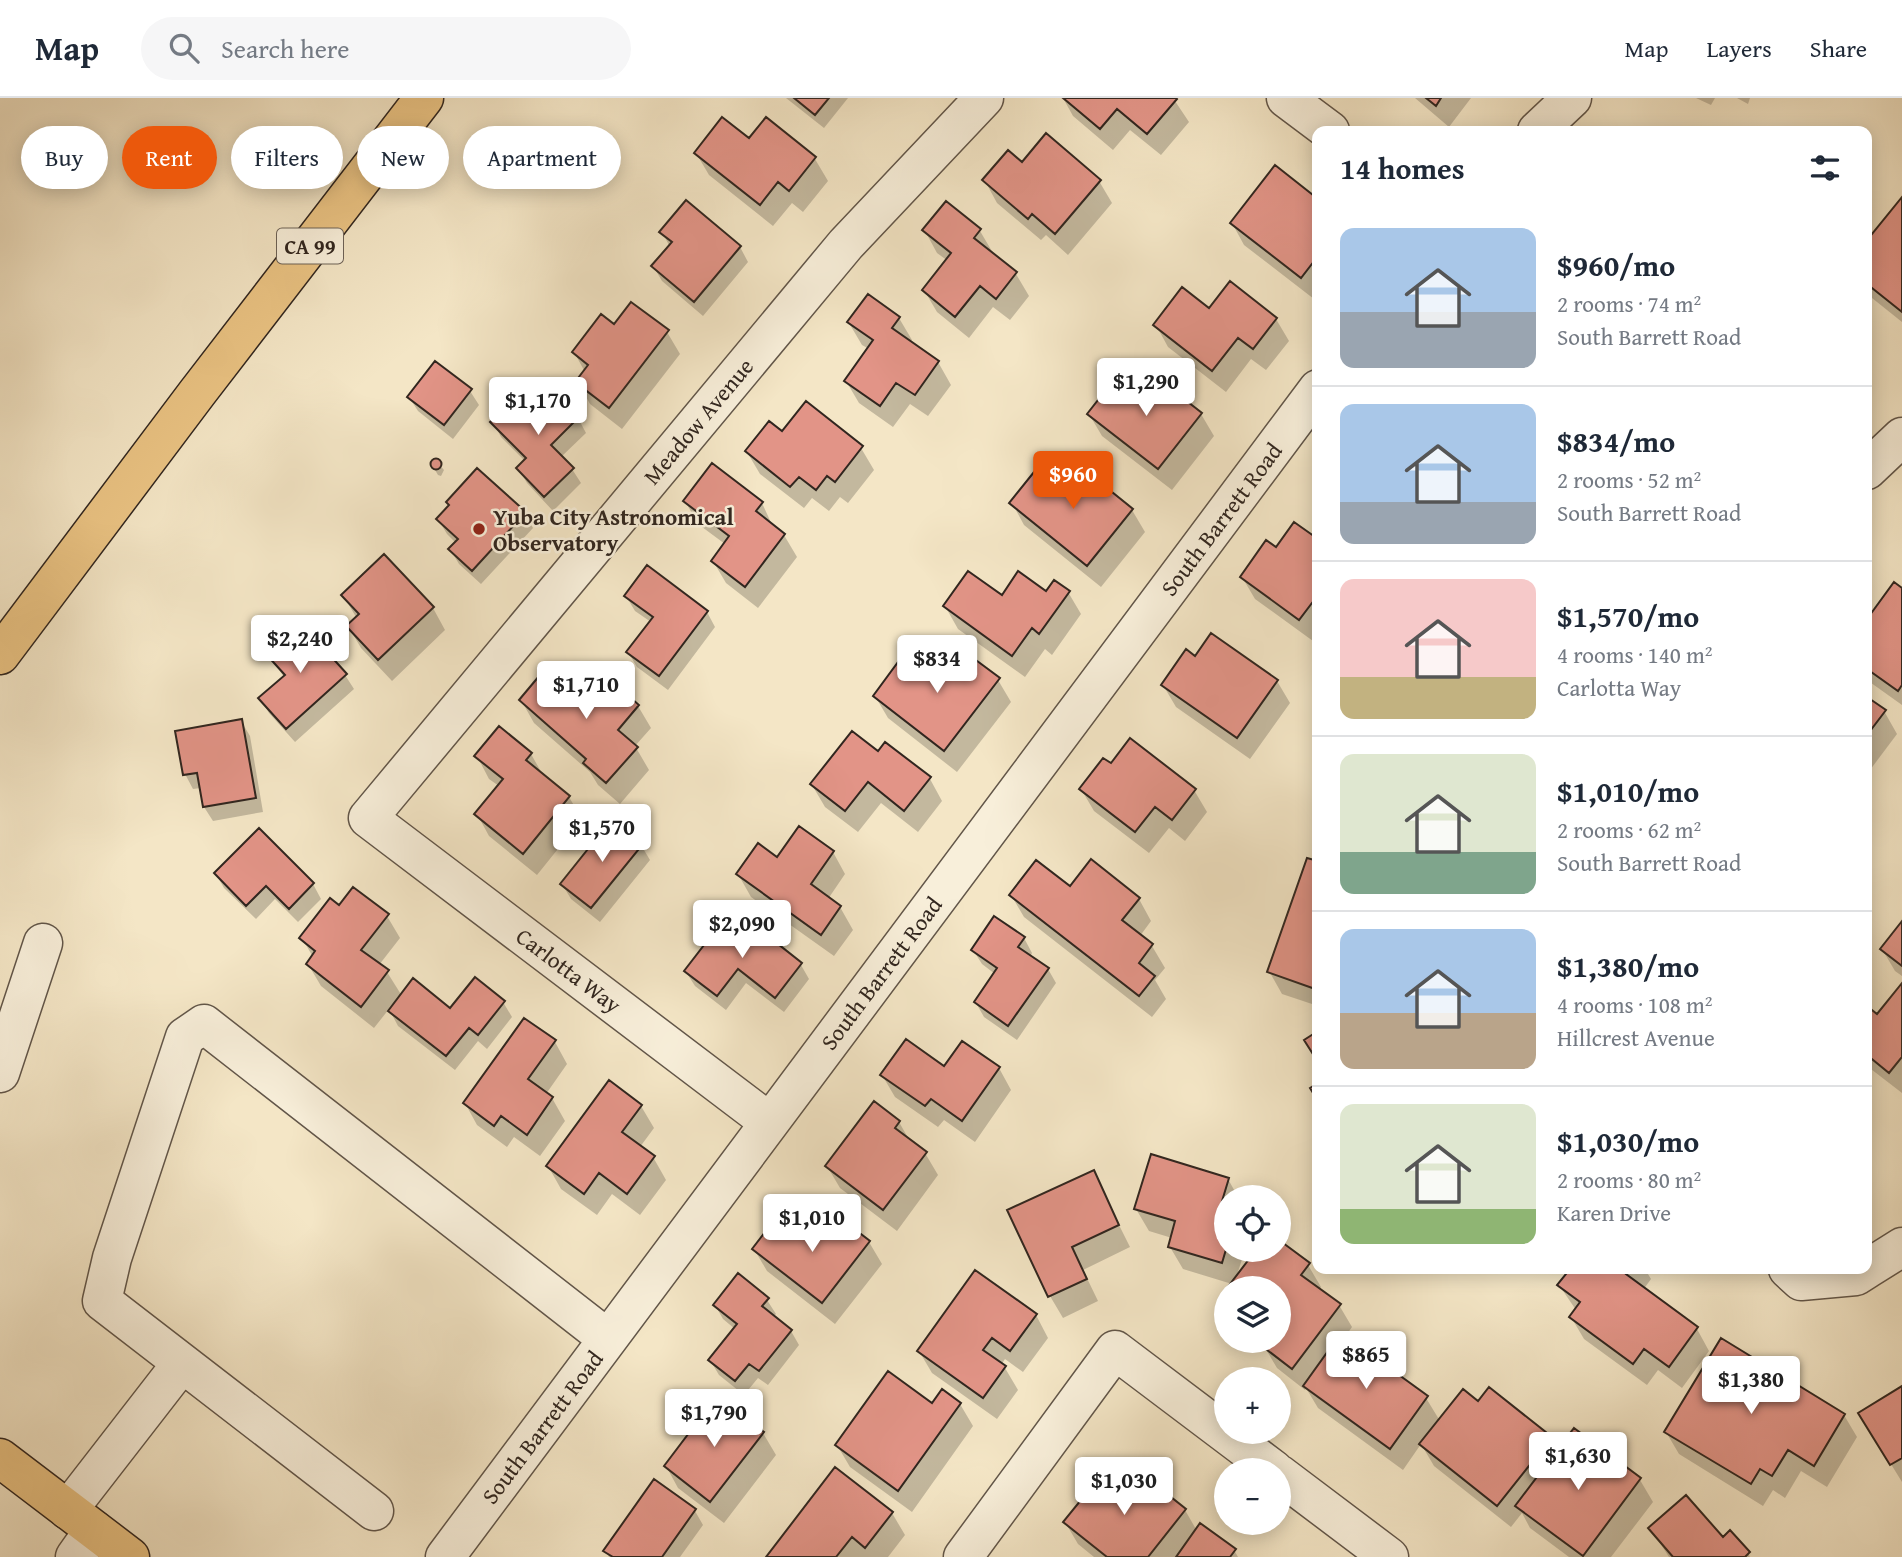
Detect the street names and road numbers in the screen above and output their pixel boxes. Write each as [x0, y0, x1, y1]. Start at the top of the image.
road number: CA 99 [277, 228, 343, 264]
street label: Meadow Avenue [635, 351, 761, 491]
street label: South Barrett Road [1152, 435, 1290, 603]
street label: South Barrett Road [812, 889, 950, 1057]
street label: Carlotta Way [509, 919, 629, 1021]
street label: South Barrett Road [473, 1343, 611, 1511]

